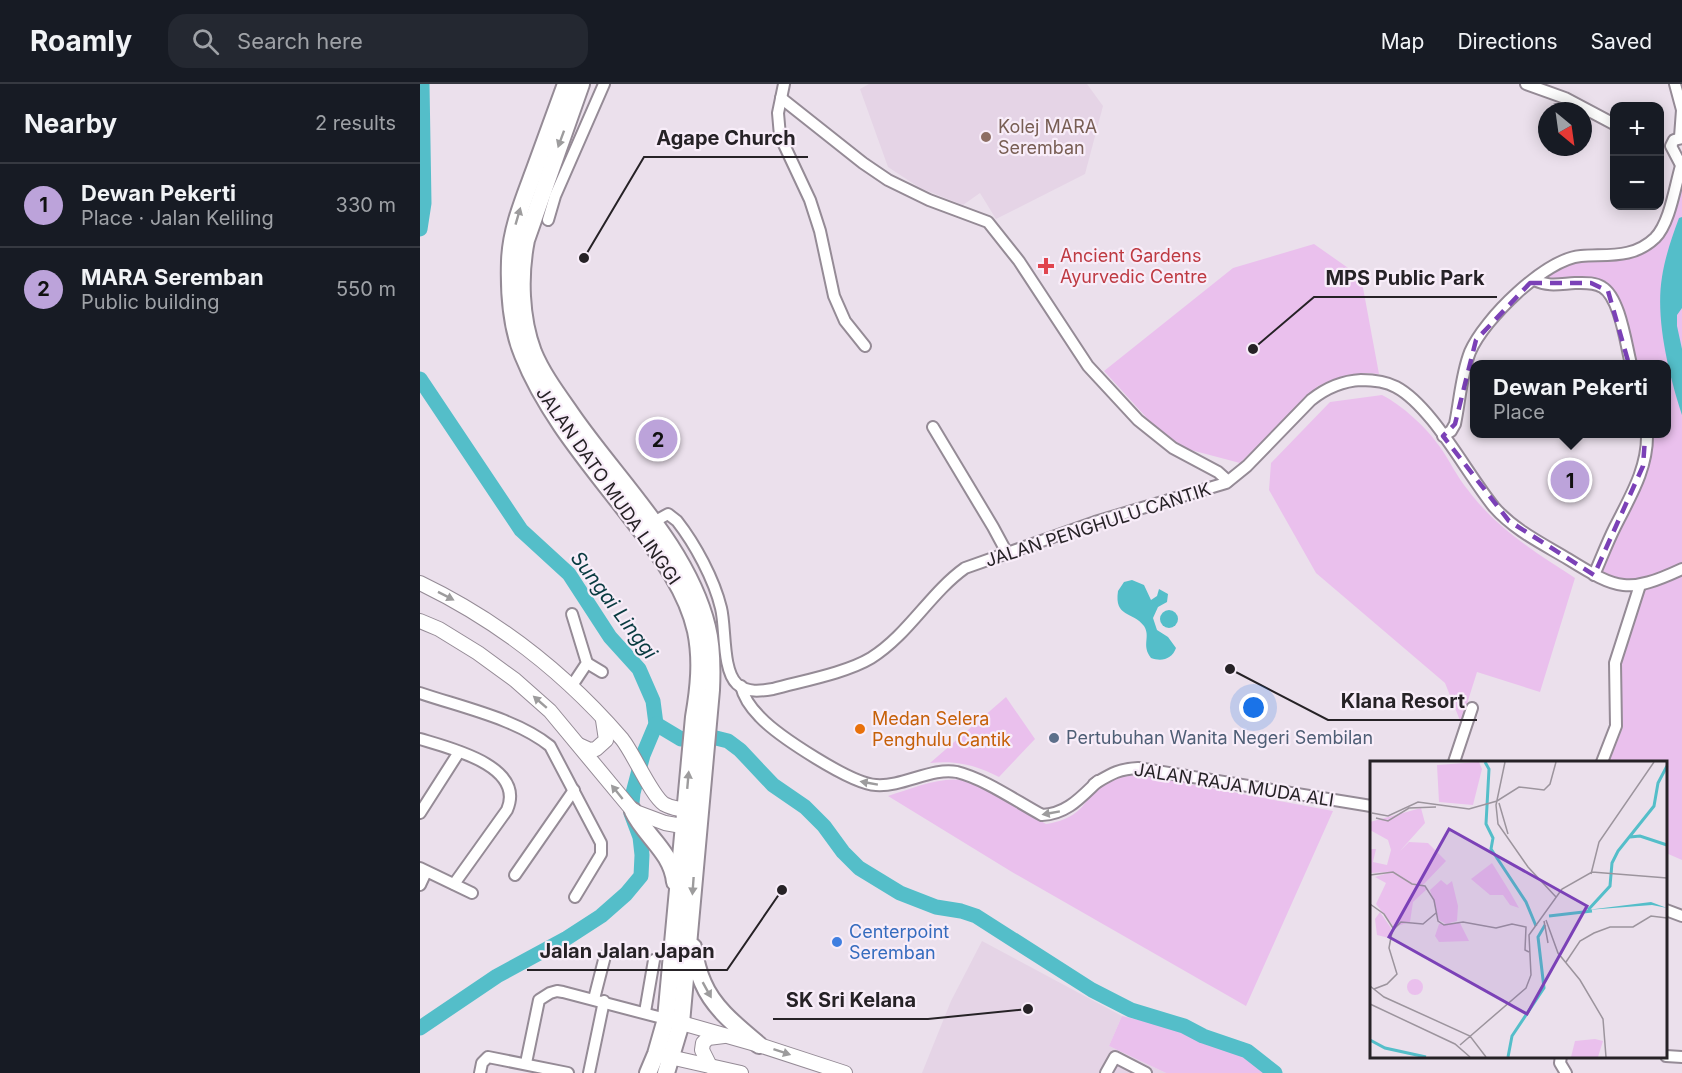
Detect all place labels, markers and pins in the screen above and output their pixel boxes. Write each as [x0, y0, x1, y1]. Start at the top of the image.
place label: Kolej MARA Seremban [998, 116, 1097, 158]
callout: Agape Church [644, 119, 808, 157]
marker: Kolej MARA Seremban [979, 130, 993, 144]
place label: Ancient Gardens Ayurvedic Centre [1060, 245, 1207, 287]
marker: Ancient Gardens Ayurvedic Centre [1037, 257, 1055, 275]
callout: MPS Public Park [1314, 259, 1497, 297]
pin: 2 [638, 416, 678, 462]
pin: 1 [1550, 458, 1590, 502]
callout: Klana Resort [1328, 682, 1477, 720]
place label: Medan Selera Penghulu Cantik [872, 708, 1011, 750]
marker: Medan Selera Penghulu Cantik [853, 722, 867, 736]
place label: Pertubuhan Wanita Negeri Sembilan [1066, 727, 1373, 748]
marker: Pertubuhan Wanita Negeri Sembilan [1047, 731, 1061, 745]
place label: Centerpoint Seremban [849, 921, 949, 963]
callout: Jalan Jalan Japan [527, 932, 727, 970]
marker: Centerpoint Seremban [830, 935, 844, 949]
callout: SK Sri Kelana [773, 981, 928, 1019]

